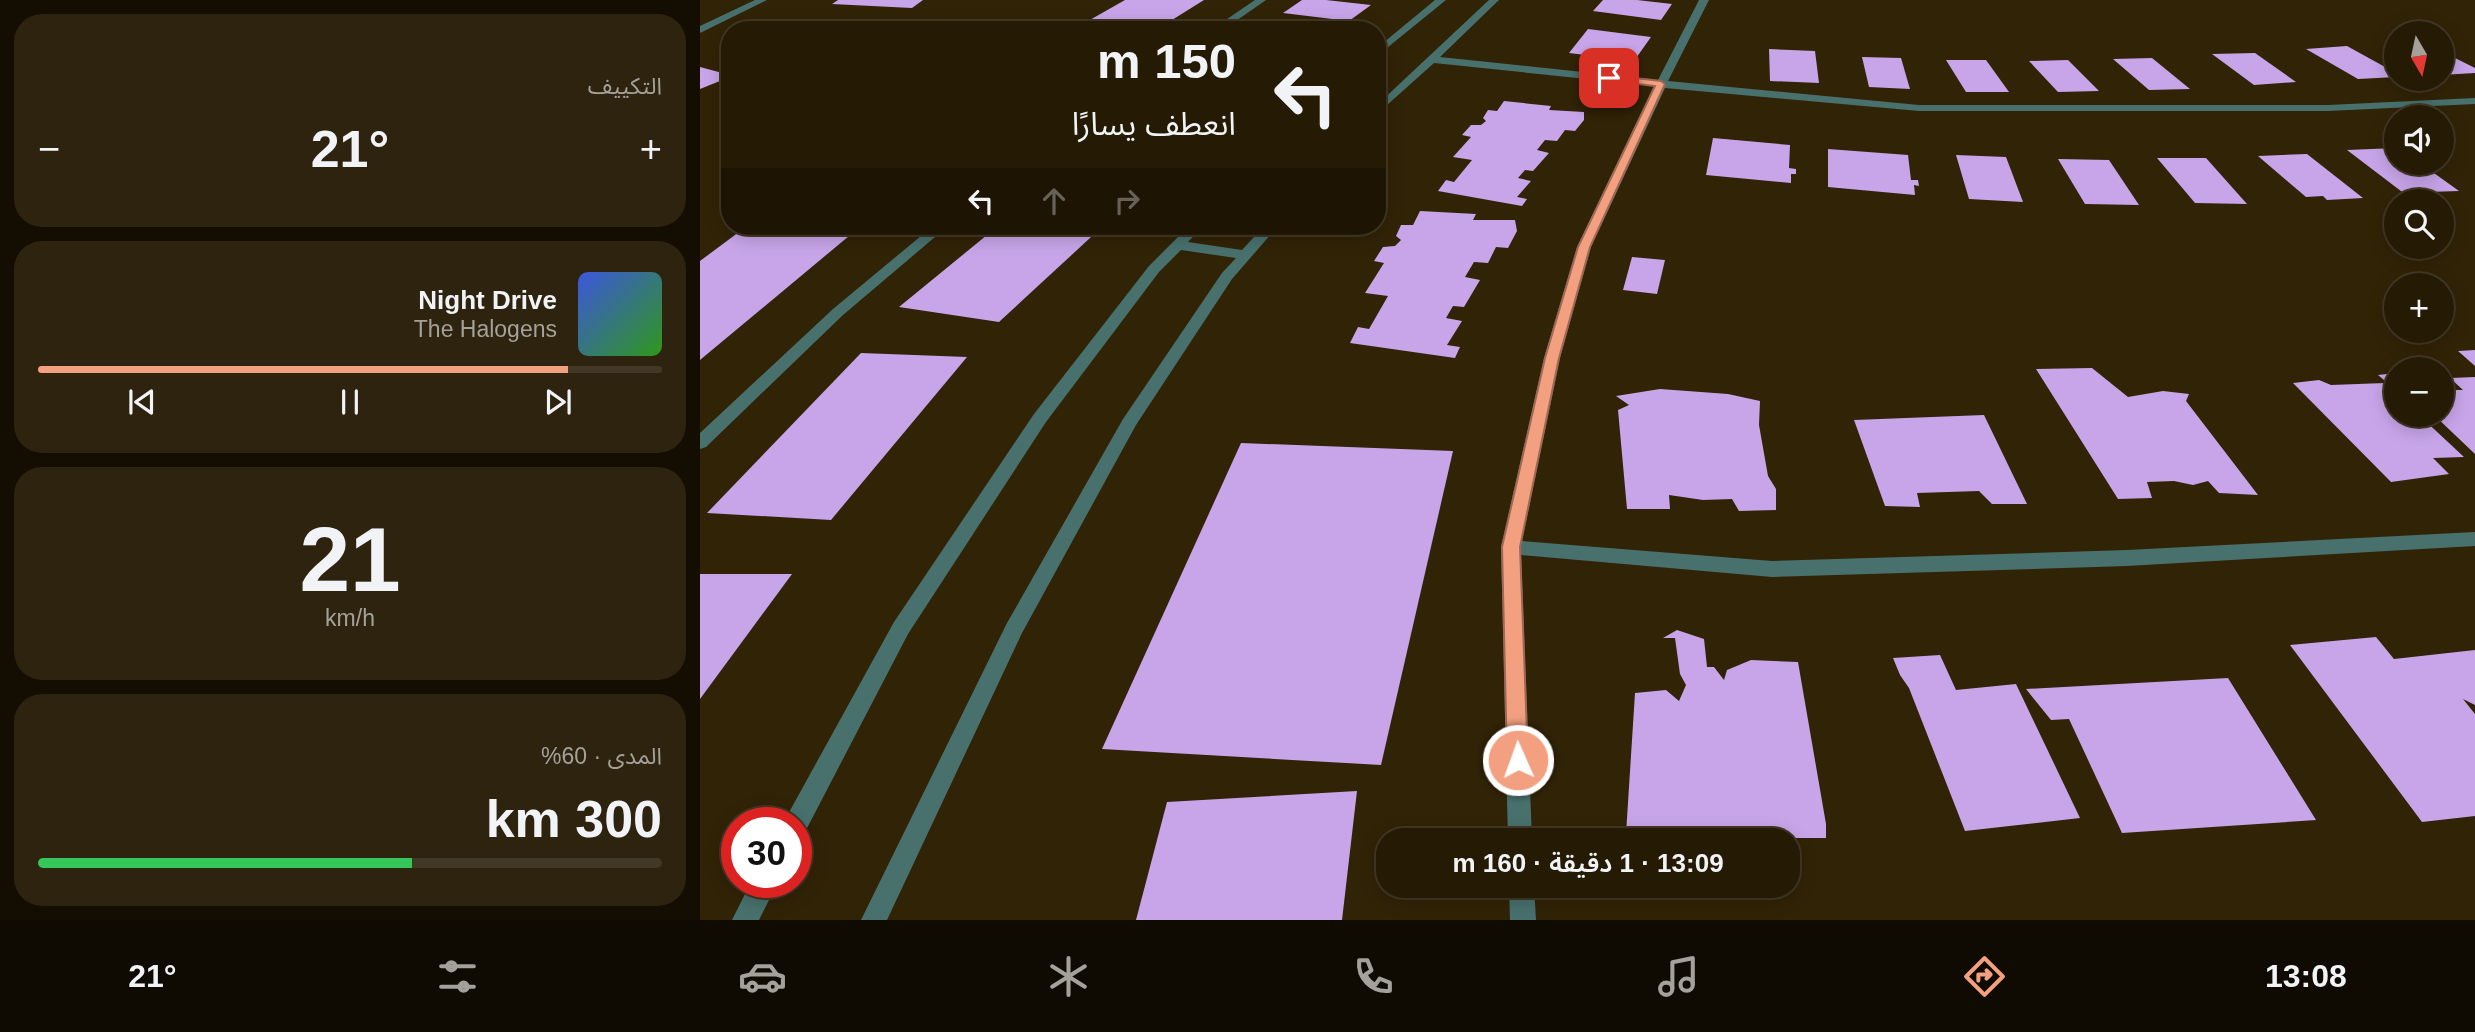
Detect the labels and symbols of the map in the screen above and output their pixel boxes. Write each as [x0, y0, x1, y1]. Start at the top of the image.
north arrow [2384, 21, 2454, 91]
pin [1579, 48, 1639, 108]
position arrow [1481, 723, 1555, 797]
speed limit sign: 30 [721, 807, 812, 898]

